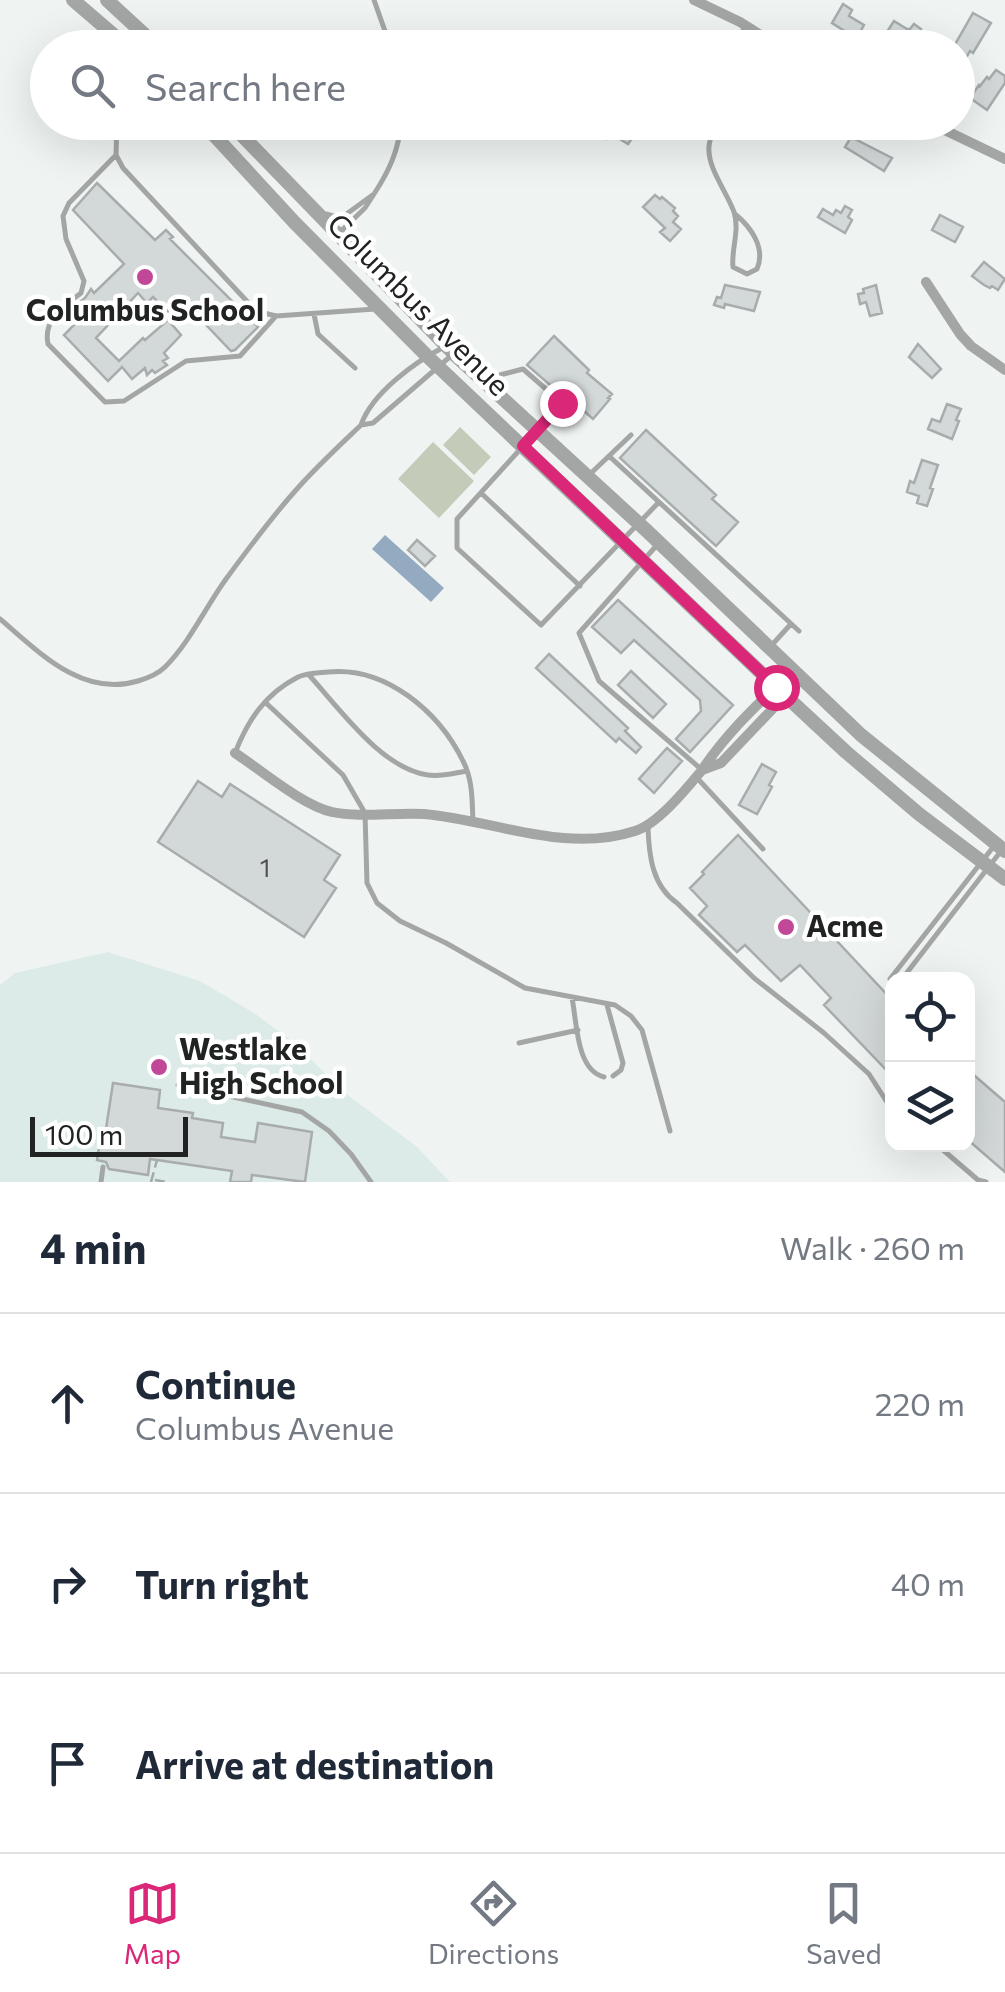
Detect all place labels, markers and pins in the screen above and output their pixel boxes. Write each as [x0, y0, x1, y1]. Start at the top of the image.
marker: Columbus School [134, 266, 156, 288]
place label: Columbus School [26, 290, 264, 327]
place label: Acme [806, 906, 883, 943]
marker: Acme [775, 916, 797, 938]
place label: Westlake High School [179, 1029, 343, 1100]
marker: Westlake High School [148, 1056, 170, 1078]

